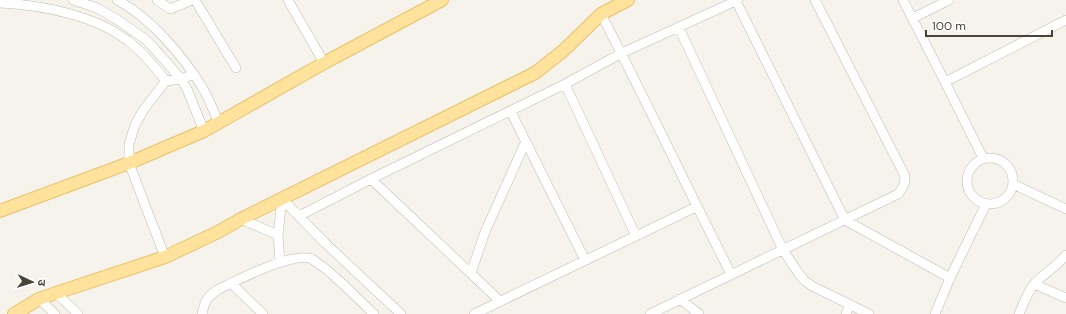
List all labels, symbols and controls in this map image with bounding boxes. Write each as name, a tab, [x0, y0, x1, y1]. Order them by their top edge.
scale bar	[926, 12, 1052, 38]
text: 100 m	[932, 18, 966, 34]
north arrow	[12, 262, 52, 302]
text: उ	[35, 279, 49, 287]

